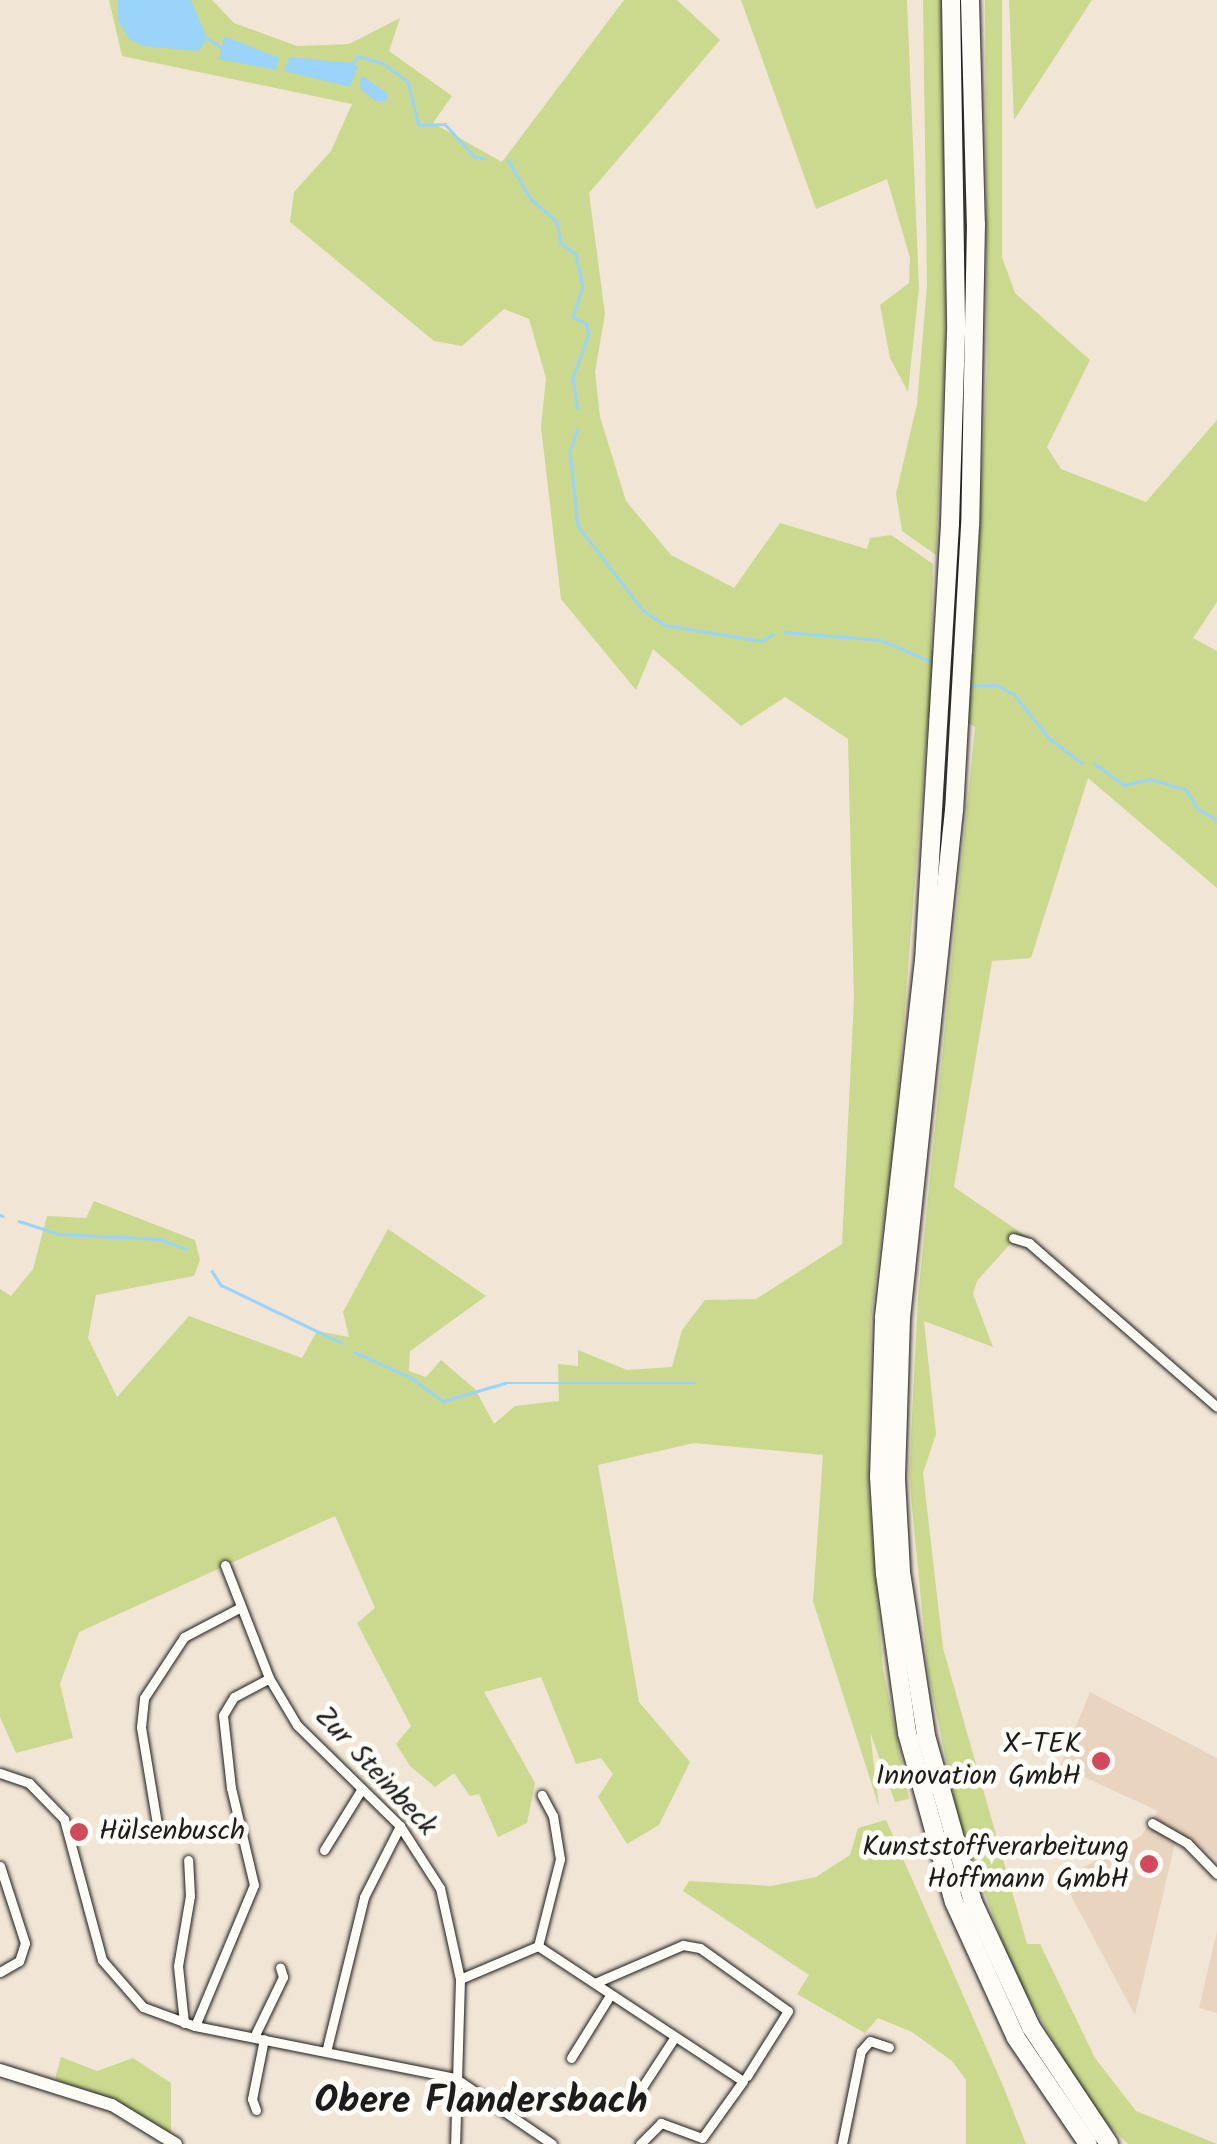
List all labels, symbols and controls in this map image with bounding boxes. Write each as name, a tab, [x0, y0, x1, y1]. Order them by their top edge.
street label: Zur Steinbeck	[307, 1701, 443, 1843]
place label: X-TEK Innovation GmbH	[876, 1728, 1081, 1794]
marker: X-TEK Innovation GmbH	[1090, 1750, 1112, 1772]
place label: Hülsenbusch	[99, 1815, 245, 1849]
marker: Hülsenbusch	[68, 1821, 90, 1843]
place label: Kunststoffverarbeitung Hoffmann GmbH	[862, 1831, 1129, 1897]
marker: Kunststoffverarbeitung Hoffmann GmbH	[1138, 1853, 1160, 1875]
district label: Obere Flandersbach	[314, 2080, 648, 2126]

